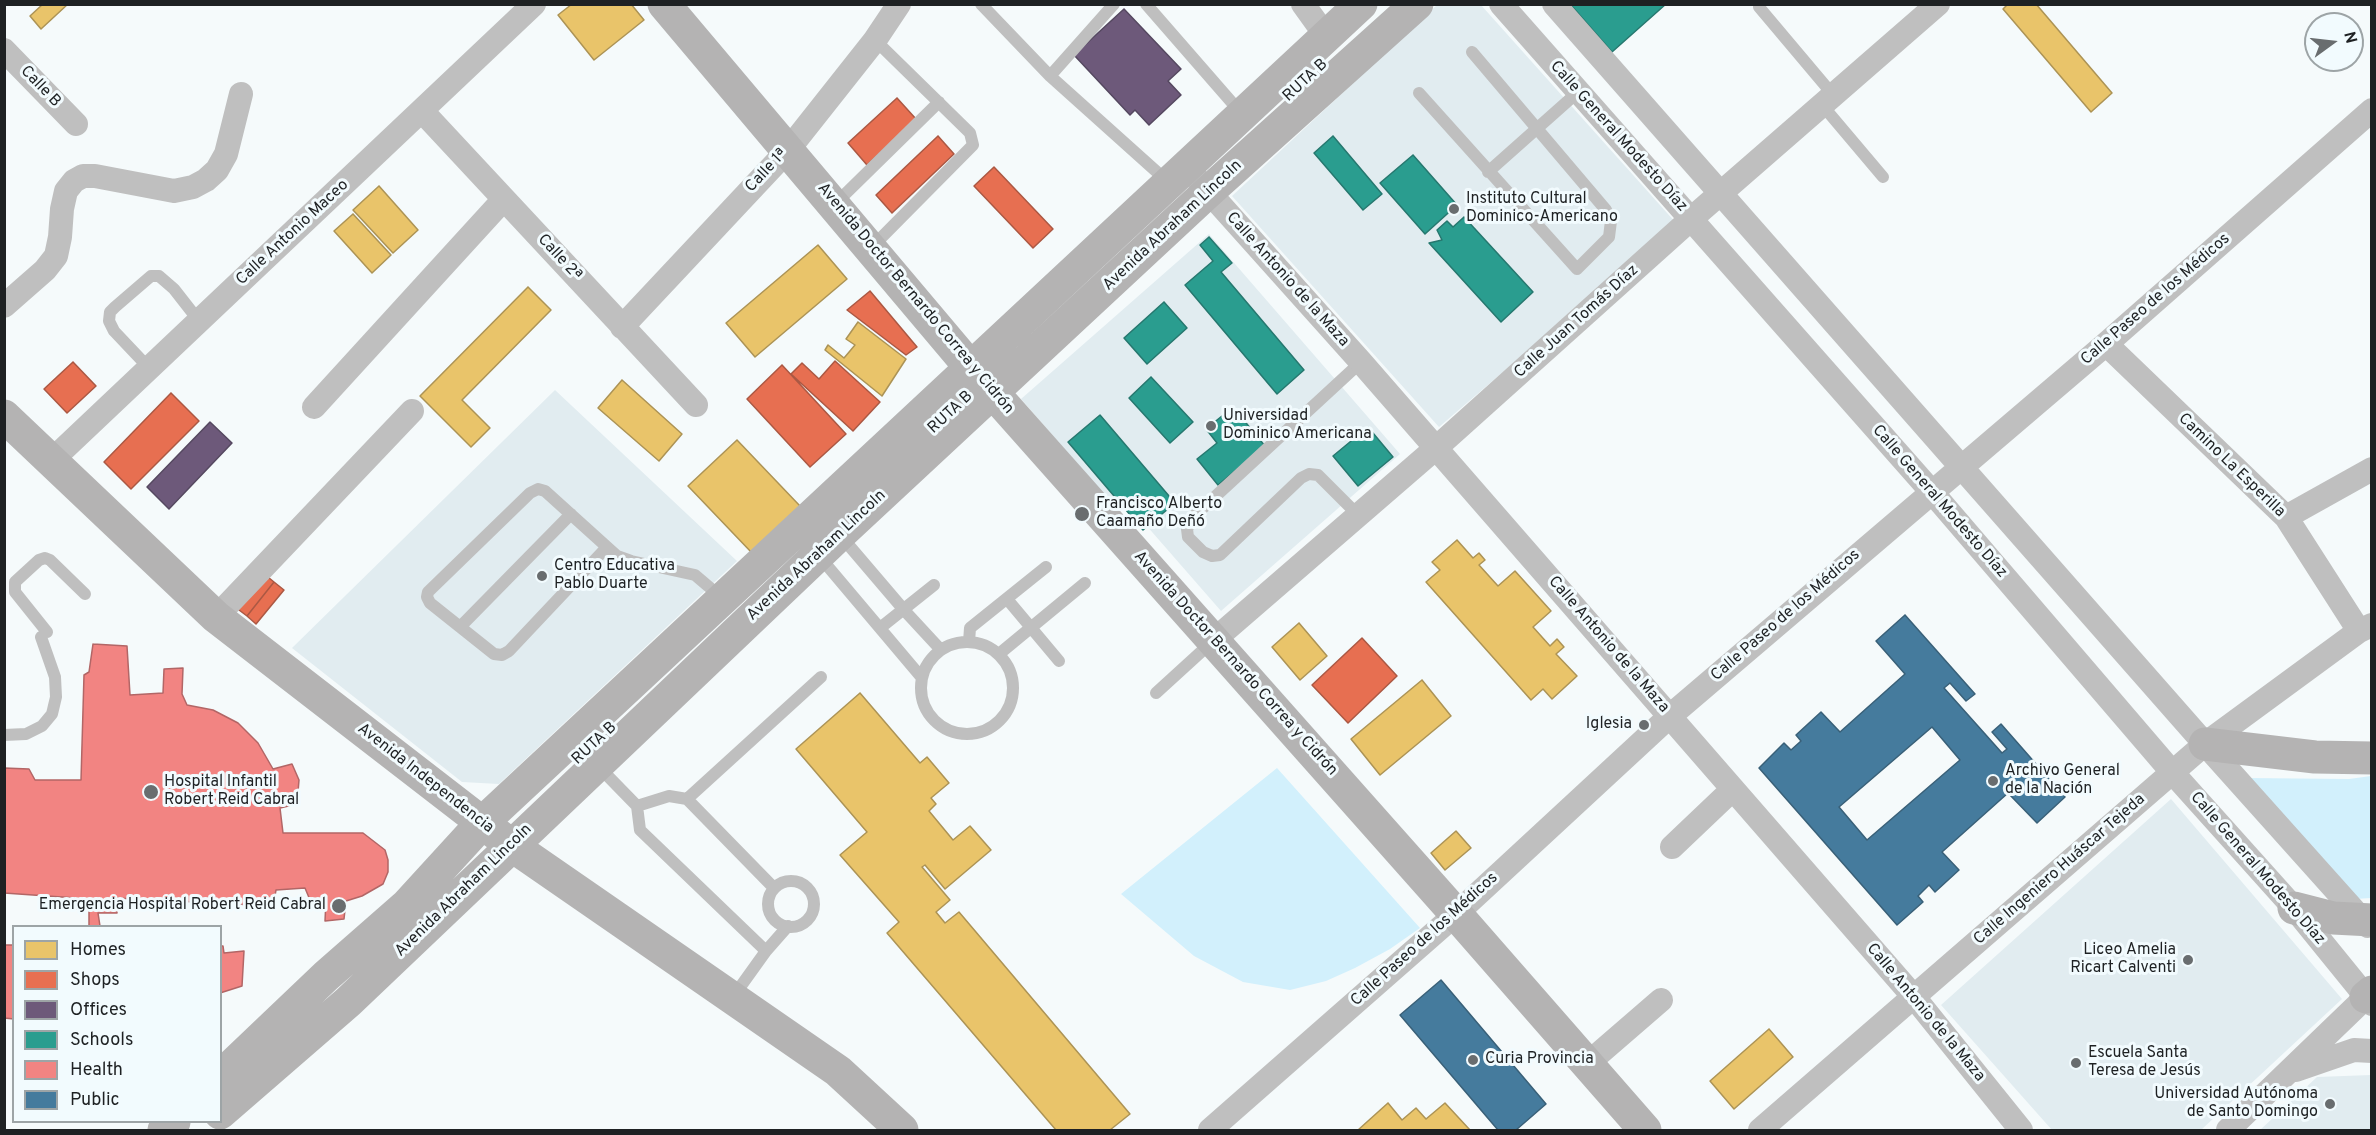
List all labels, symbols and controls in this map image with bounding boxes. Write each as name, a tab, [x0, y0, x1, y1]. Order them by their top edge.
north arrow	[2304, 12, 2364, 72]
text: N	[2338, 30, 2361, 46]
street label: RUTA B	[1280, 56, 1332, 106]
street label: Calle General Modesto Díaz	[1545, 58, 1691, 216]
street label: Calle B	[16, 62, 64, 112]
street label: Calle 1ª	[742, 145, 792, 197]
street label: Avenida Abraham Lincoln	[1100, 157, 1246, 295]
street label: Calle Antonio Maceo	[233, 176, 353, 290]
street label: Avenida Doctor Bernardo Correa y Cidrón	[813, 180, 1017, 418]
place label: Instituto Cultural Dominico-Americano	[1466, 190, 1618, 228]
marker: Instituto Cultural Dominico-Americano	[1447, 202, 1461, 216]
street label: Calle Antonio de la Maza	[1221, 209, 1353, 351]
street label: Calle Paseo de los Médicos	[2078, 230, 2234, 370]
street label: Calle 2ª	[533, 231, 585, 285]
street label: Calle Juan Tomás Díaz	[1511, 261, 1643, 383]
street label: RUTA B	[925, 388, 977, 438]
place label: Universidad Dominico Americana	[1223, 407, 1372, 445]
street label: Camino La Esperilla	[2173, 410, 2289, 522]
marker: Universidad Dominico Americana	[1204, 419, 1218, 433]
street label: Calle General Modesto Díaz	[1867, 422, 2011, 582]
street label: Avenida Abraham Lincoln	[744, 487, 890, 625]
place label: Francisco Alberto Caamaño Deñó	[1096, 495, 1222, 533]
marker: Francisco Alberto Caamaño Deñó	[1073, 505, 1091, 523]
street label: Calle Paseo de los Médicos	[1708, 546, 1864, 686]
street label: Avenida Doctor Bernardo Correa y Cidrón	[1129, 548, 1341, 780]
place label: Centro Educativa Pablo Duarte	[554, 557, 675, 595]
marker: Centro Educativa Pablo Duarte	[535, 569, 549, 583]
street label: Calle Antonio de la Maza	[1543, 573, 1673, 717]
place label: Iglesia	[1586, 715, 1632, 735]
marker: Iglesia	[1637, 718, 1651, 732]
street label: RUTA B	[569, 719, 621, 769]
street label: Avenida Independencia	[353, 720, 497, 838]
place label: Archivo General de la Nación	[2005, 762, 2120, 800]
place label: Hospital Infantil Robert Reid Cabral	[164, 773, 299, 811]
marker: Archivo General de la Nación	[1986, 774, 2000, 788]
marker: Hospital Infantil Robert Reid Cabral	[142, 783, 160, 801]
street label: Calle General Modesto Díaz	[2185, 789, 2329, 949]
street label: Calle Ingeniero Huáscar Tejeda	[1970, 790, 2150, 950]
street label: Avenida Abraham Lincoln	[392, 821, 536, 961]
street label: Calle Paseo de los Médicos	[1348, 869, 1502, 1011]
place label: Emergencia Hospital Robert Reid Cabral	[39, 896, 326, 916]
marker: Emergencia Hospital Robert Reid Cabral	[330, 897, 348, 915]
legend	[12, 925, 222, 1123]
text: Homes	[70, 939, 126, 962]
street label: Calle Antonio de la Maza	[1862, 940, 1988, 1086]
place label: Liceo Amelia Ricart Calventi	[2070, 941, 2176, 979]
marker: Liceo Amelia Ricart Calventi	[2181, 953, 2195, 967]
text: Shops	[70, 969, 120, 992]
text: Offices	[70, 999, 127, 1022]
text: Schools	[70, 1029, 133, 1052]
place label: Escuela Santa Teresa de Jesús	[2088, 1044, 2201, 1082]
place label: Curia Provincia	[1485, 1050, 1594, 1070]
marker: Curia Provincia	[1466, 1053, 1480, 1067]
marker: Escuela Santa Teresa de Jesús	[2069, 1056, 2083, 1070]
text: Health	[70, 1059, 123, 1082]
place label: Universidad Autónoma de Santo Domingo	[2154, 1085, 2318, 1123]
text: Public	[70, 1089, 120, 1112]
marker: Universidad Autónoma de Santo Domingo	[2323, 1097, 2337, 1111]

